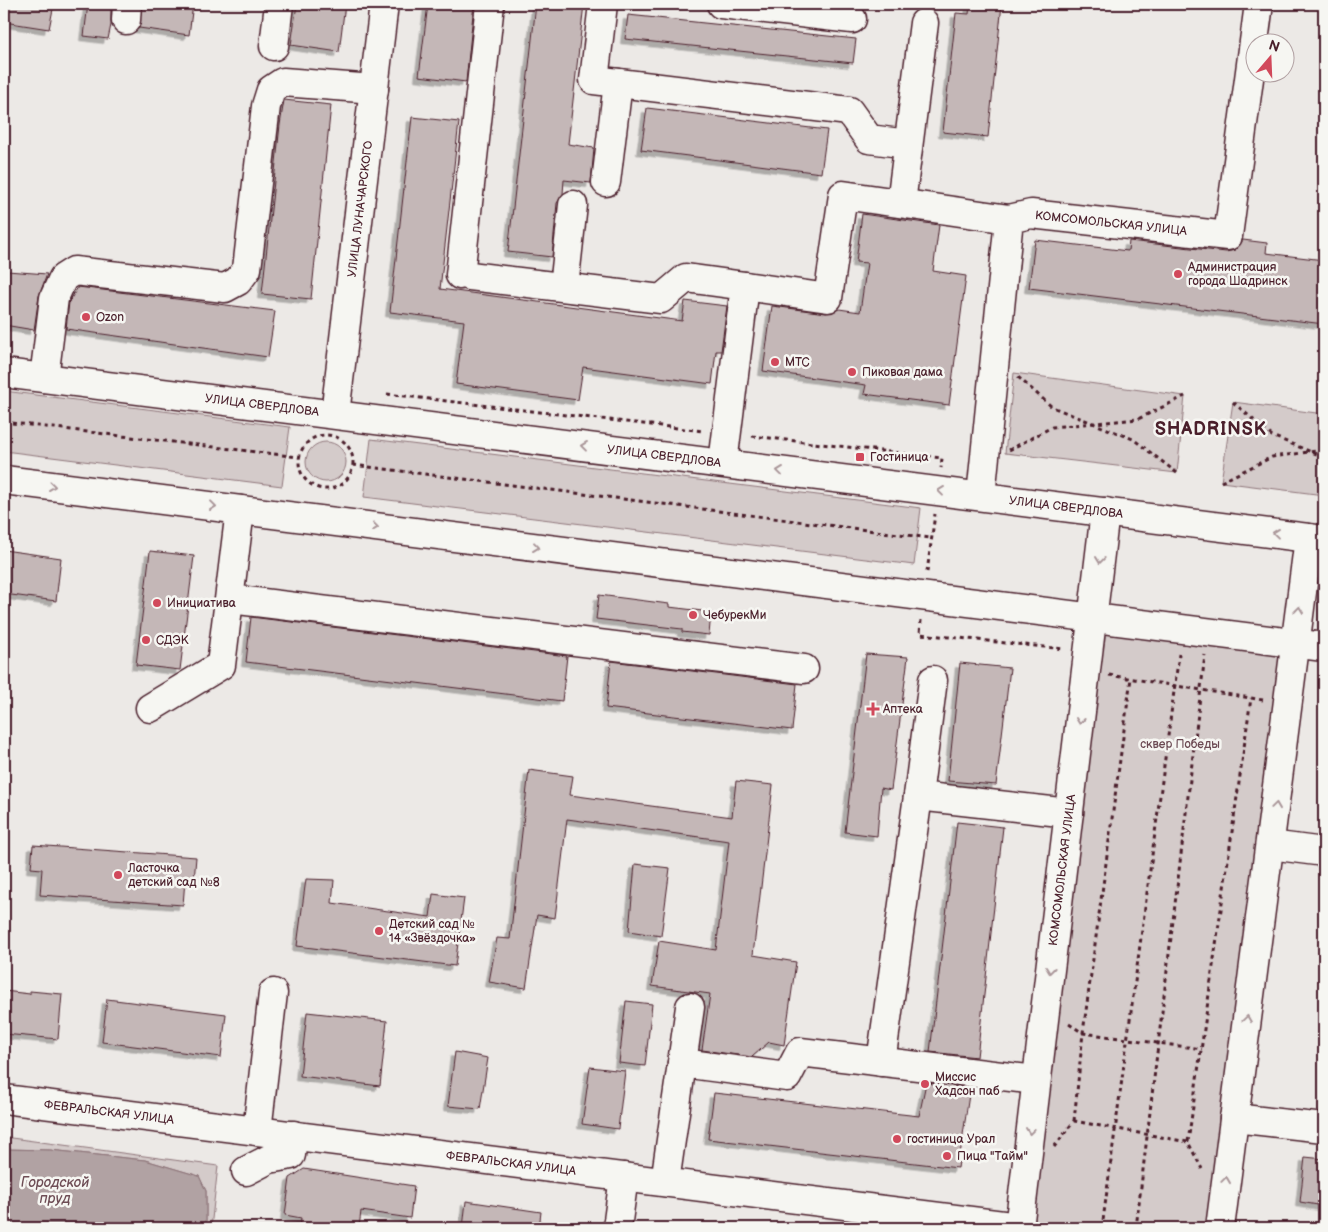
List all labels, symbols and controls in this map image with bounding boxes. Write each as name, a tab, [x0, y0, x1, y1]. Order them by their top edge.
north arrow	[1246, 32, 1296, 82]
text: N	[1266, 36, 1282, 56]
street label: УЛИЦА ЛУНАЧАРСКОГО	[345, 140, 376, 278]
street label: КОМСОМОЛЬСКАЯ УЛИЦА	[1034, 208, 1188, 239]
place label: Администрация города Шадринск	[1187, 260, 1288, 289]
marker: Администрация города Шадринск	[1172, 268, 1184, 280]
place label: Ozon	[96, 310, 124, 325]
marker: Ozon	[80, 311, 92, 323]
place label: МТС	[785, 355, 810, 370]
marker: МТС	[769, 356, 781, 368]
place label: Пиковая дама	[862, 365, 943, 380]
marker: Пиковая дама	[846, 366, 858, 378]
street label: УЛИЦА СВЕРДЛОВА	[204, 391, 321, 420]
district label: SHADRINSK	[1155, 419, 1267, 440]
one-way arrow	[580, 441, 588, 452]
street label: УЛИЦА СВЕРДЛОВА	[606, 442, 723, 471]
place label: Гостиница	[870, 450, 929, 465]
marker: Гостиница	[854, 451, 866, 463]
one-way arrow	[776, 466, 784, 476]
one-way arrow	[48, 480, 56, 491]
one-way arrow	[937, 486, 945, 497]
street label: УЛИЦА СВЕРДЛОВА	[1008, 493, 1125, 522]
one-way arrow	[209, 501, 218, 511]
one-way arrow	[370, 521, 379, 531]
one-way arrow	[1272, 529, 1280, 539]
one-way arrow	[532, 541, 540, 551]
one-way arrow	[1095, 556, 1106, 564]
place label: Инициатива	[167, 596, 236, 611]
marker: Инициатива	[151, 597, 163, 609]
one-way arrow	[1293, 605, 1304, 613]
place label: ЧебурекМи	[703, 608, 766, 623]
marker: ЧебурекМи	[687, 609, 699, 621]
place label: СДЭК	[156, 633, 189, 648]
marker: СДЭК	[140, 634, 152, 646]
place label: Аптека	[882, 702, 923, 717]
marker: Аптека	[867, 703, 879, 715]
one-way arrow	[1075, 718, 1086, 726]
park label: сквер Победы	[1140, 737, 1220, 752]
street label: КОМСОМОЛЬСКАЯ УЛИЦА	[1046, 793, 1079, 947]
one-way arrow	[1270, 801, 1280, 810]
place label: Ласточка детский сад №8	[127, 861, 220, 890]
marker: Ласточка детский сад №8	[112, 869, 124, 881]
place label: Детский сад № 14 «Звёздочка»	[389, 917, 476, 946]
marker: Детский сад № 14 «Звёздочка»	[373, 925, 385, 937]
one-way arrow	[1045, 966, 1056, 974]
one-way arrow	[1242, 1014, 1252, 1023]
place label: Миссис Хадсон паб	[935, 1070, 1000, 1099]
marker: Миссис Хадсон паб	[919, 1078, 931, 1090]
street label: ФЕВРАЛЬСКАЯ УЛИЦА	[43, 1097, 175, 1128]
one-way arrow	[1025, 1127, 1036, 1135]
place label: гостиница Урал	[907, 1132, 995, 1147]
marker: гостиница Урал	[891, 1133, 903, 1145]
street label: ФЕВРАЛЬСКАЯ УЛИЦА	[445, 1148, 577, 1179]
place label: Пица "Тайм"	[957, 1149, 1028, 1164]
marker: Пица "Тайм"	[941, 1150, 953, 1162]
water label: Городской пруд	[21, 1174, 89, 1207]
one-way arrow	[1220, 1176, 1231, 1184]

